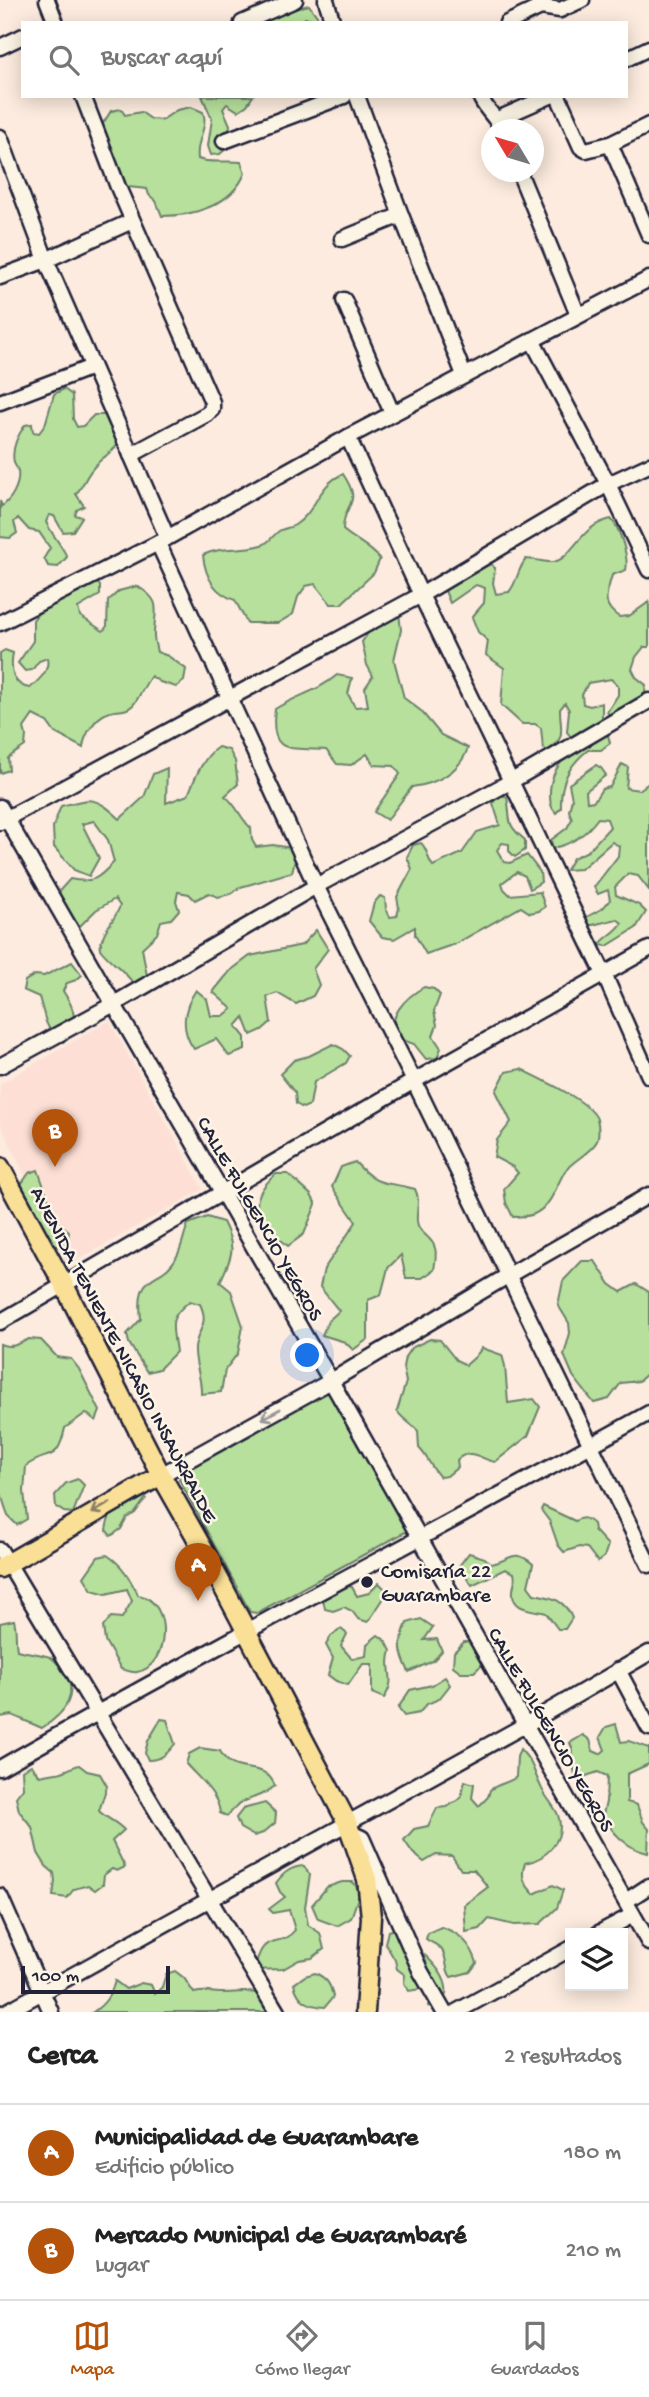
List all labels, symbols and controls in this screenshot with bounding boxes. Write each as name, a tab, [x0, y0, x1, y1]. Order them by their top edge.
search box	[21, 21, 628, 98]
icon: search	[45, 41, 83, 79]
text: Buscar aquí	[101, 44, 223, 75]
north arrow	[481, 119, 544, 182]
pin: B	[32, 1109, 78, 1167]
street label: CALLE FULGENCIO YEGROS	[189, 1113, 327, 1326]
street label: AVENIDA TENIENTE NICASIO INSAURRALDE	[22, 1184, 222, 1529]
your location	[290, 1338, 324, 1372]
one-way arrow	[262, 1407, 282, 1421]
one-way arrow	[92, 1502, 112, 1516]
pin: A	[175, 1543, 221, 1601]
place label: Comisaría 22 Guarambare	[381, 1561, 492, 1610]
marker: Comisaría 22 Guarambare	[359, 1574, 375, 1590]
street label: CALLE FULGENCIO YEGROS	[480, 1624, 618, 1837]
map controls	[565, 1928, 628, 1991]
button: layers	[565, 1928, 628, 1991]
scale bar	[21, 1963, 170, 1995]
text: 100 m	[32, 1966, 79, 1989]
text: Cerca	[28, 2040, 97, 2075]
text: 2 resultados	[504, 2044, 621, 2071]
text: Municipalidad de Guarambare	[95, 2124, 418, 2155]
text: A	[44, 2140, 58, 2167]
text: 180 m	[564, 2140, 621, 2167]
text: Edificio público	[95, 2155, 234, 2182]
text: Mercado Municipal de Guarambaré	[95, 2222, 466, 2253]
text: B	[45, 2238, 57, 2265]
text: 210 m	[566, 2238, 621, 2265]
text: Lugar	[95, 2253, 148, 2280]
tab: Mapa	[71, 2317, 114, 2382]
tab: Cómo llegar	[255, 2317, 350, 2382]
tab: Guardados	[491, 2317, 578, 2382]

